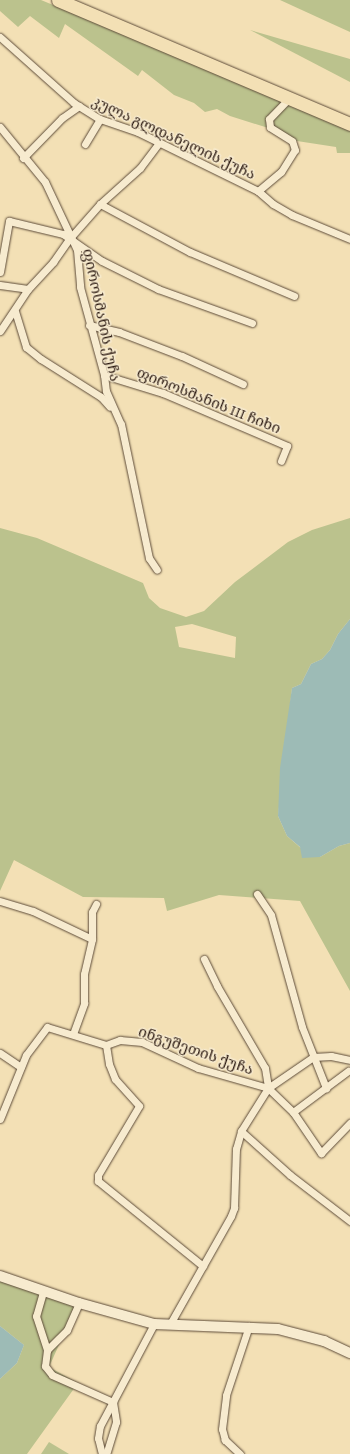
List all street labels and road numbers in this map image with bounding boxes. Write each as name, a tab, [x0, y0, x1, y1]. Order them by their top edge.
street label: კულა გლდანელის ქუჩა	[89, 91, 259, 183]
street label: ფიროსმანის ქუჩა	[79, 247, 125, 383]
street label: ფიროსმანის III ჩიხი	[134, 363, 284, 437]
street label: ინგუშეთის ქუჩა	[136, 1022, 256, 1078]

